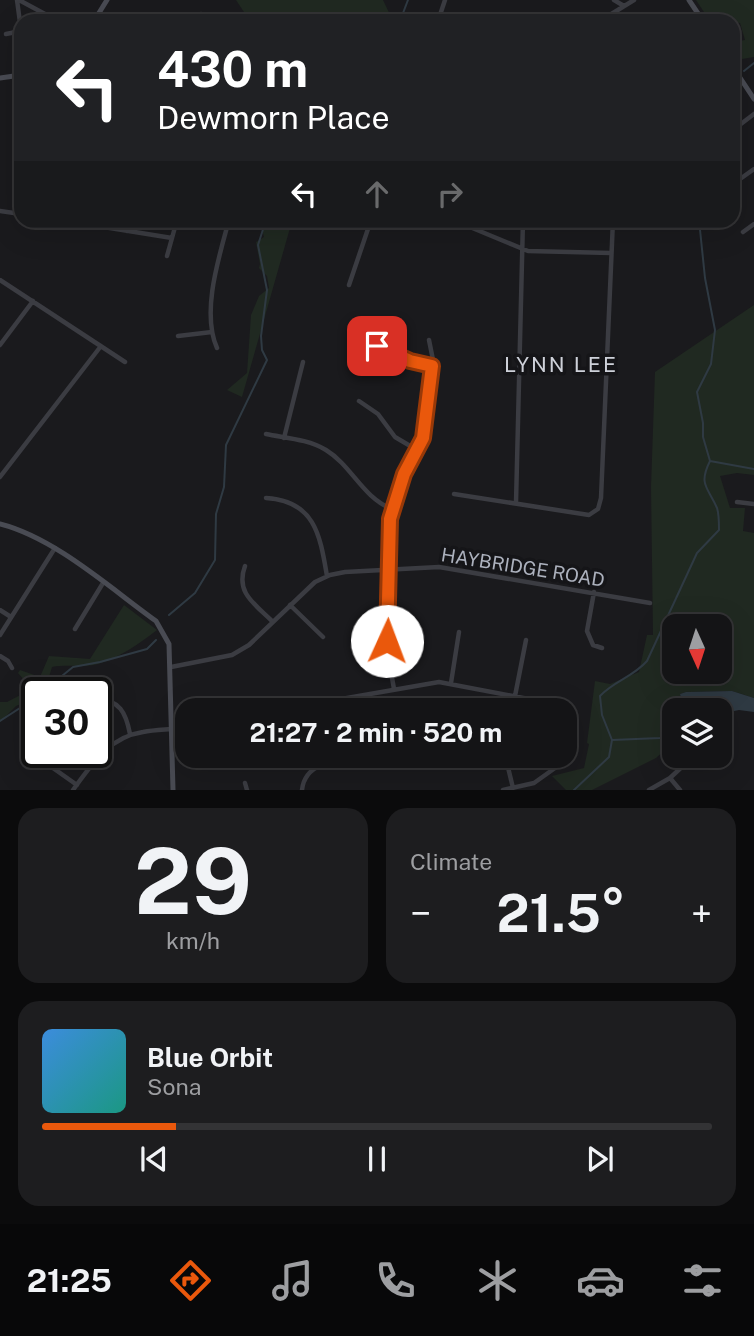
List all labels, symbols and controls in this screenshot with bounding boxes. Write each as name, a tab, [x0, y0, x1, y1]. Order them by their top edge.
text: 430 m	[157, 40, 308, 98]
icon: left	[42, 42, 133, 133]
text: Dewmorn Place	[157, 99, 390, 136]
icon: left	[285, 175, 323, 213]
icon: ahead	[358, 175, 396, 213]
icon: right	[431, 175, 469, 213]
pin	[347, 316, 407, 376]
icon: arrive	[358, 327, 396, 365]
district label: LYNN LEE	[504, 352, 618, 377]
street label: HAYBRIDGE ROAD	[440, 543, 606, 591]
position arrow	[350, 604, 424, 678]
north arrow	[662, 614, 732, 684]
map controls	[662, 614, 732, 768]
speed limit sign: 30	[21, 677, 112, 768]
button: layers	[662, 698, 732, 768]
text: 21:27 · 2 min · 520 m	[250, 717, 502, 748]
text: 29	[134, 828, 252, 934]
text: Climate	[410, 848, 492, 875]
text: 21.5°	[496, 883, 626, 944]
text: −	[410, 891, 431, 936]
text: +	[691, 891, 712, 936]
text: km/h	[166, 927, 220, 954]
text: Blue Orbit	[147, 1042, 273, 1073]
text: Sona	[147, 1073, 201, 1100]
icon: previous	[135, 1140, 173, 1178]
icon: pause	[358, 1140, 396, 1178]
icon: next	[581, 1140, 619, 1178]
icon: directions	[166, 1256, 215, 1305]
icon: music	[268, 1256, 317, 1305]
icon: phone	[371, 1256, 420, 1305]
icon: climate	[473, 1256, 522, 1305]
icon: car	[576, 1256, 625, 1305]
icon: filters	[678, 1256, 727, 1305]
text: 21:25	[27, 1262, 112, 1299]

